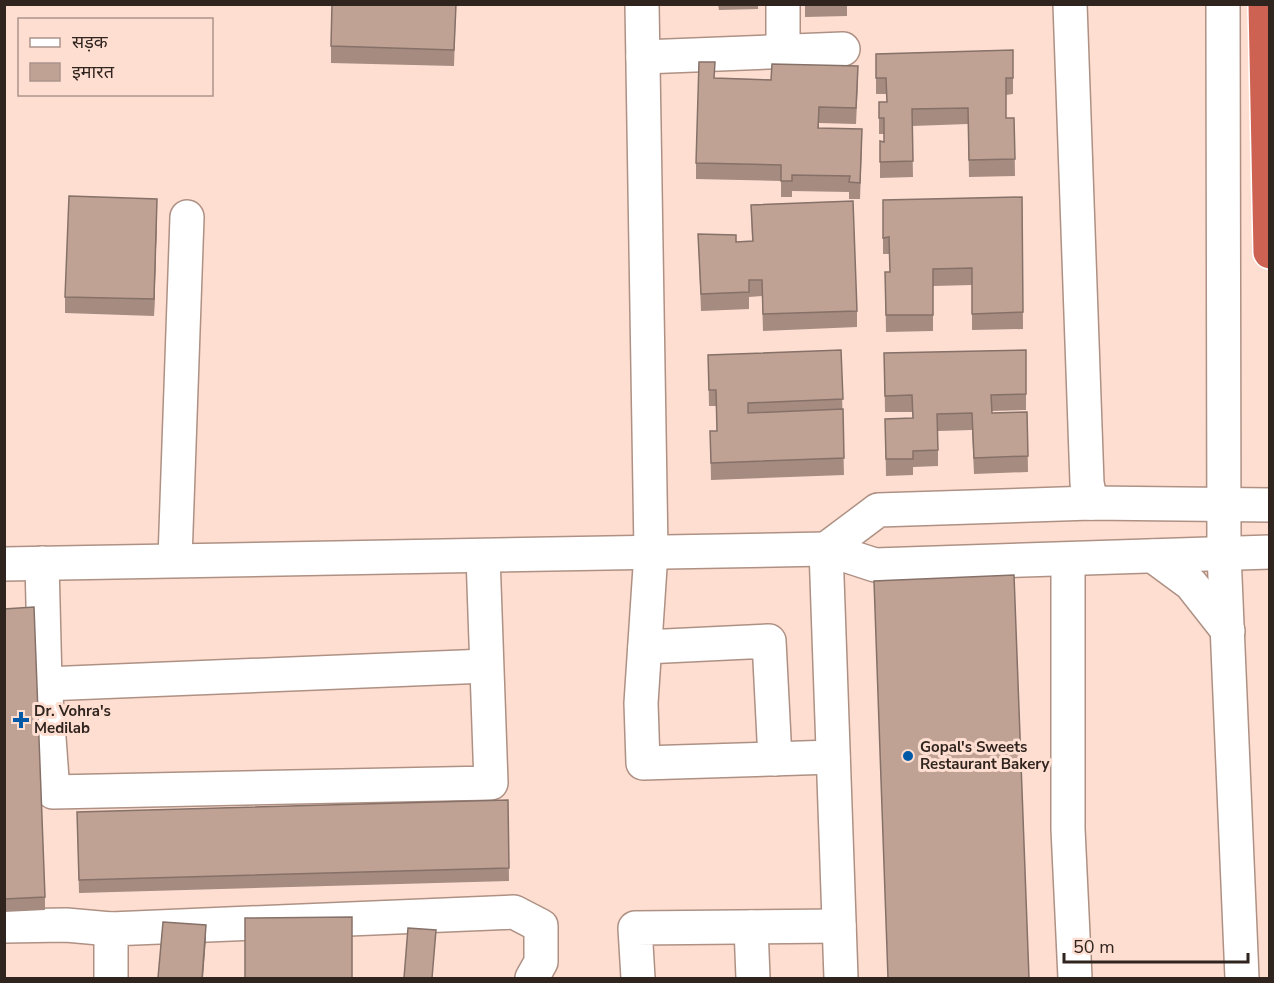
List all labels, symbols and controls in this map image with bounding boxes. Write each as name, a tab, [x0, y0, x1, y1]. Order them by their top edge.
legend	[18, 18, 213, 96]
text: सड़क	[72, 30, 109, 54]
text: इमारत	[72, 60, 115, 84]
place label: Dr. Vohra's Medilab	[34, 701, 111, 738]
marker: Dr. Vohra's Medilab	[12, 711, 30, 729]
place label: Gopal's Sweets Restaurant Bakery	[920, 737, 1050, 774]
marker: Gopal's Sweets Restaurant Bakery	[901, 749, 915, 763]
scale bar	[1064, 926, 1248, 964]
text: 50 m	[1073, 935, 1115, 959]

